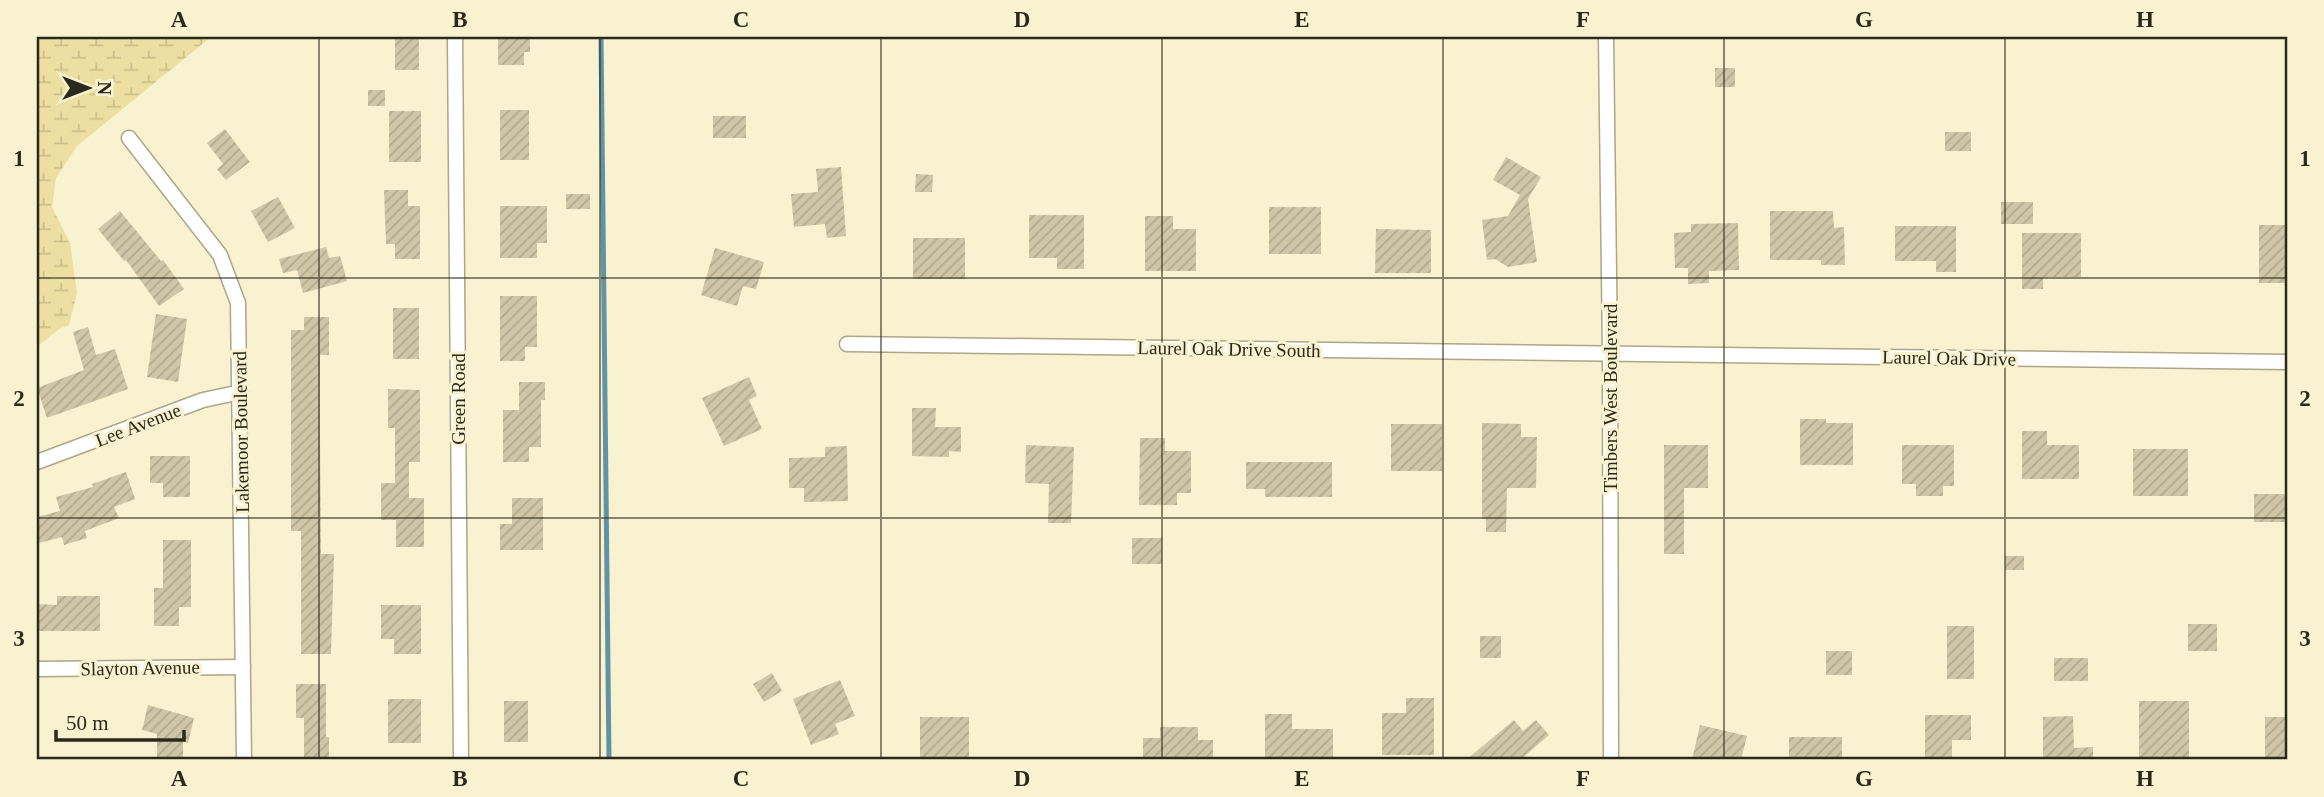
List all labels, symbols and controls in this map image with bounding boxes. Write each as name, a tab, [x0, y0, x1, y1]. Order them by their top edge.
text: A	[171, 7, 188, 32]
text: B	[452, 7, 468, 32]
text: C	[733, 7, 749, 32]
text: D	[1014, 7, 1030, 32]
text: E	[1294, 7, 1310, 32]
text: F	[1576, 7, 1590, 32]
text: G	[1855, 7, 1873, 32]
text: H	[2136, 7, 2154, 32]
north arrow	[52, 52, 122, 122]
text: N	[94, 81, 115, 95]
text: 1	[13, 146, 25, 171]
text: 1	[2299, 146, 2311, 171]
street label: Timbers West Boulevard	[1600, 303, 1621, 492]
street label: Laurel Oak Drive South	[1137, 337, 1321, 361]
street label: Laurel Oak Drive	[1882, 346, 2016, 370]
street label: Lakemoor Boulevard	[229, 350, 253, 513]
street label: Green Road	[448, 353, 469, 445]
text: 2	[13, 386, 25, 411]
text: 2	[2299, 386, 2311, 411]
street label: Lee Avenue	[92, 399, 184, 451]
text: 3	[13, 626, 25, 651]
text: 3	[2299, 626, 2311, 651]
street label: Slayton Avenue	[80, 656, 200, 680]
scale bar	[56, 699, 184, 743]
text: 50 m	[66, 711, 109, 735]
text: A	[171, 766, 188, 791]
text: B	[452, 766, 468, 791]
text: C	[733, 766, 749, 791]
text: D	[1014, 766, 1030, 791]
text: E	[1294, 766, 1310, 791]
text: F	[1576, 766, 1590, 791]
text: G	[1855, 766, 1873, 791]
text: H	[2136, 766, 2154, 791]

